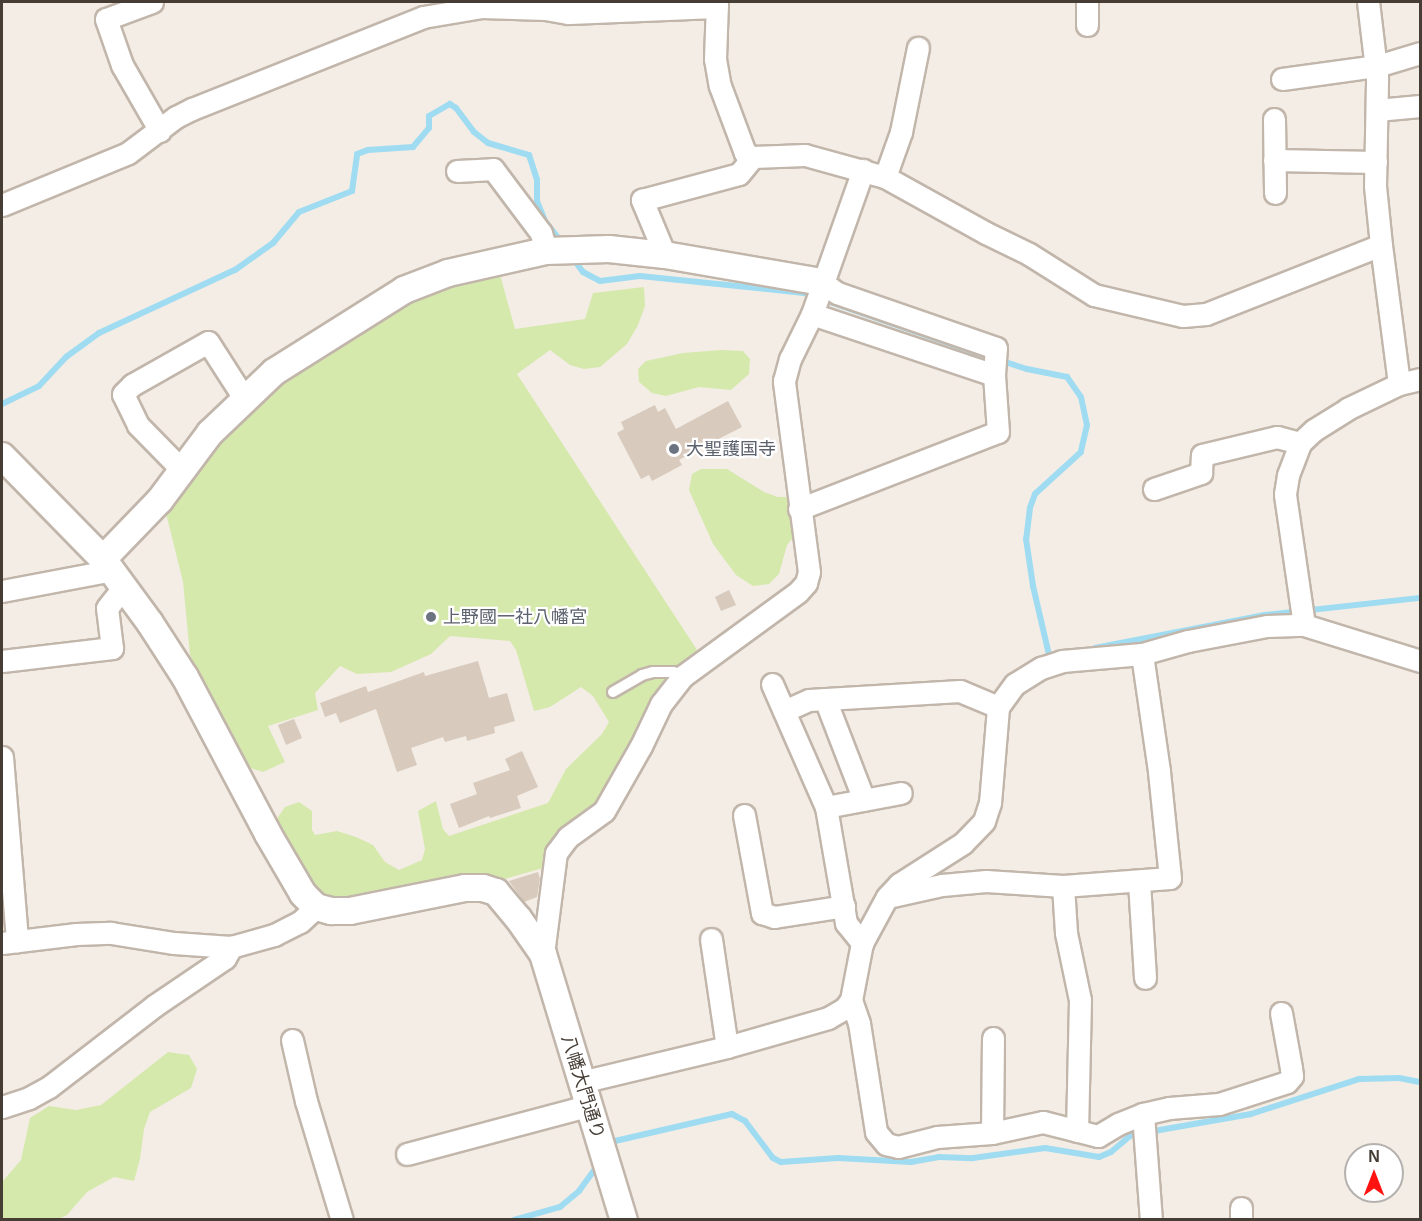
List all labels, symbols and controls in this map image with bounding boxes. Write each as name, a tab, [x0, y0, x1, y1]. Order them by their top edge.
place label: 大聖護国寺	[686, 438, 776, 460]
marker: 大聖護国寺	[667, 442, 681, 456]
place label: 上野國一社八幡宮	[443, 606, 587, 628]
marker: 上野國一社八幡宮	[424, 610, 438, 624]
street label: 八幡大門通り	[557, 1032, 609, 1142]
north arrow	[1344, 1143, 1404, 1203]
text: N	[1368, 1148, 1380, 1165]

